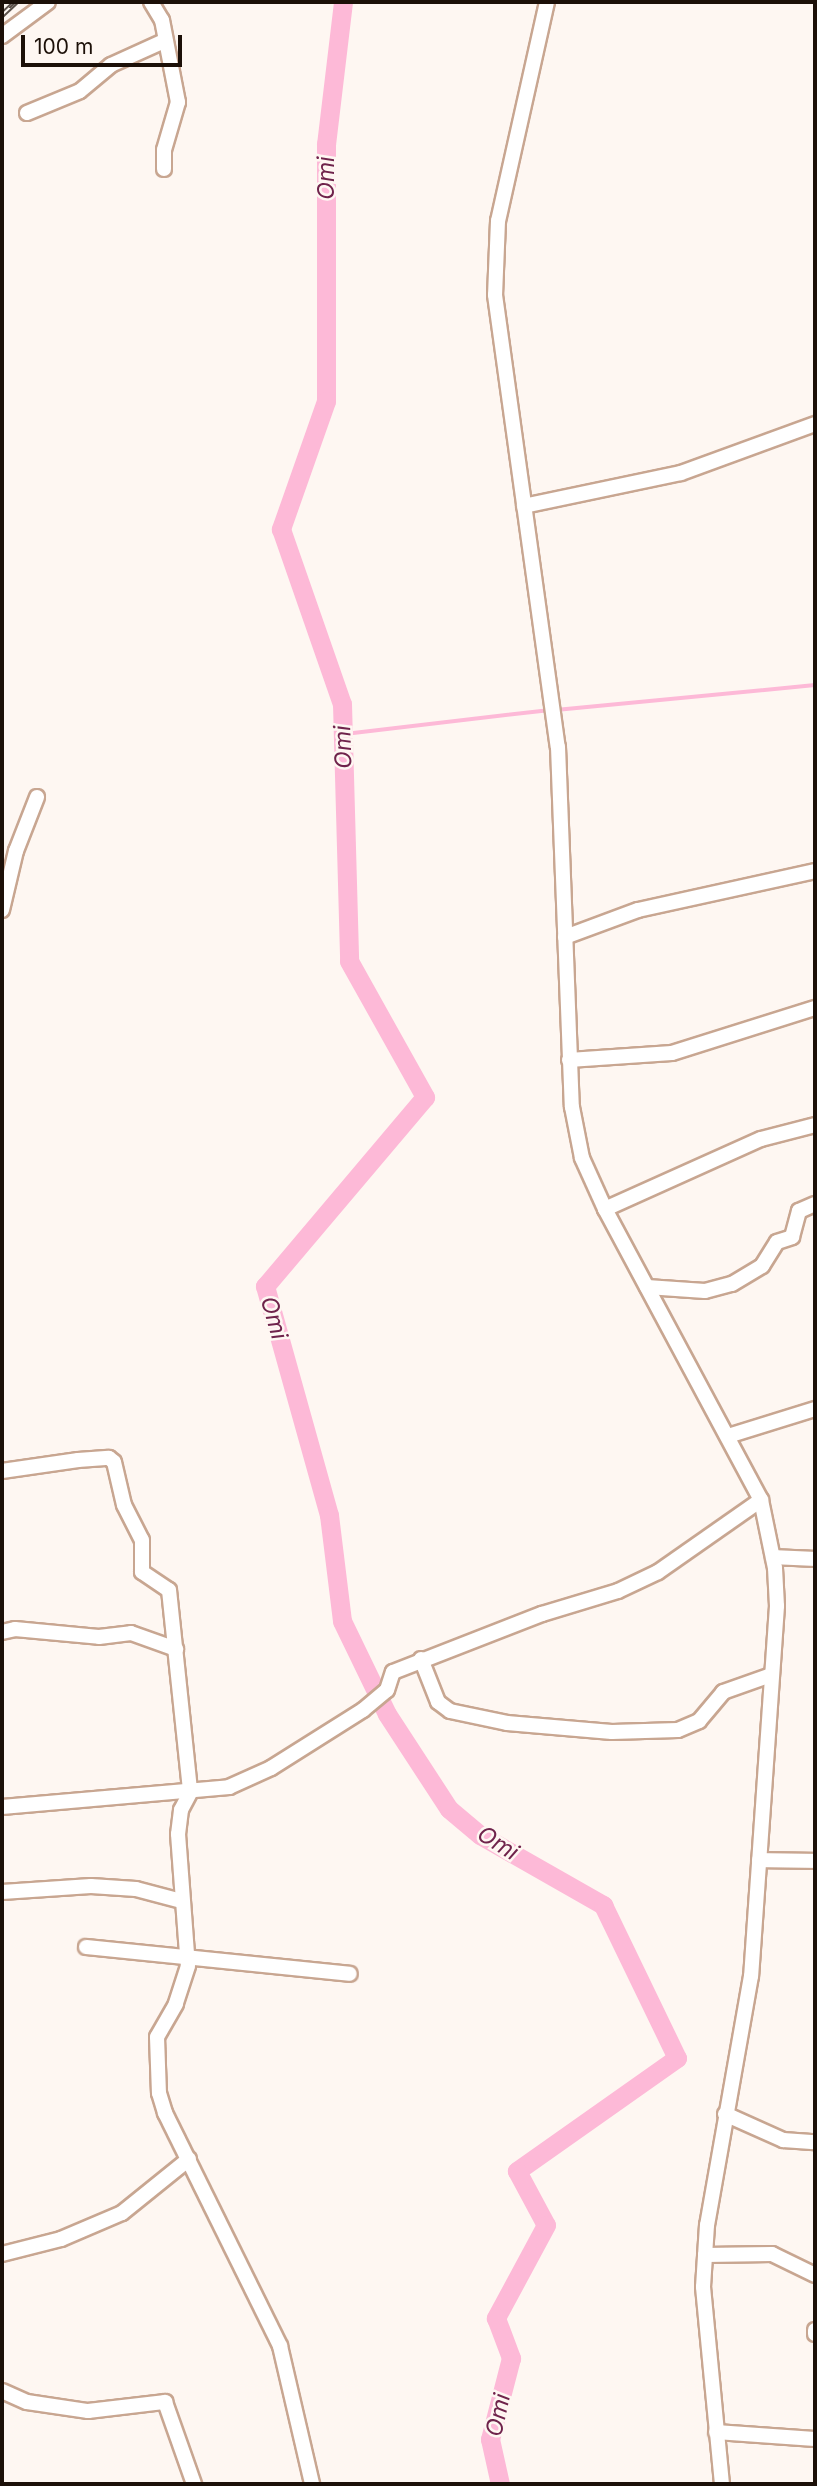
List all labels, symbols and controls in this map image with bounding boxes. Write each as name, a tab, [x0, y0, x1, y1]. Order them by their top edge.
scale bar	[24, 21, 186, 65]
text: 100 m	[34, 34, 93, 59]
water label: Omi	[312, 156, 340, 200]
water label: Omi	[328, 725, 358, 769]
water label: Omi	[255, 1293, 293, 1343]
water label: Omi	[472, 1820, 524, 1866]
water label: Omi	[480, 2391, 516, 2439]

